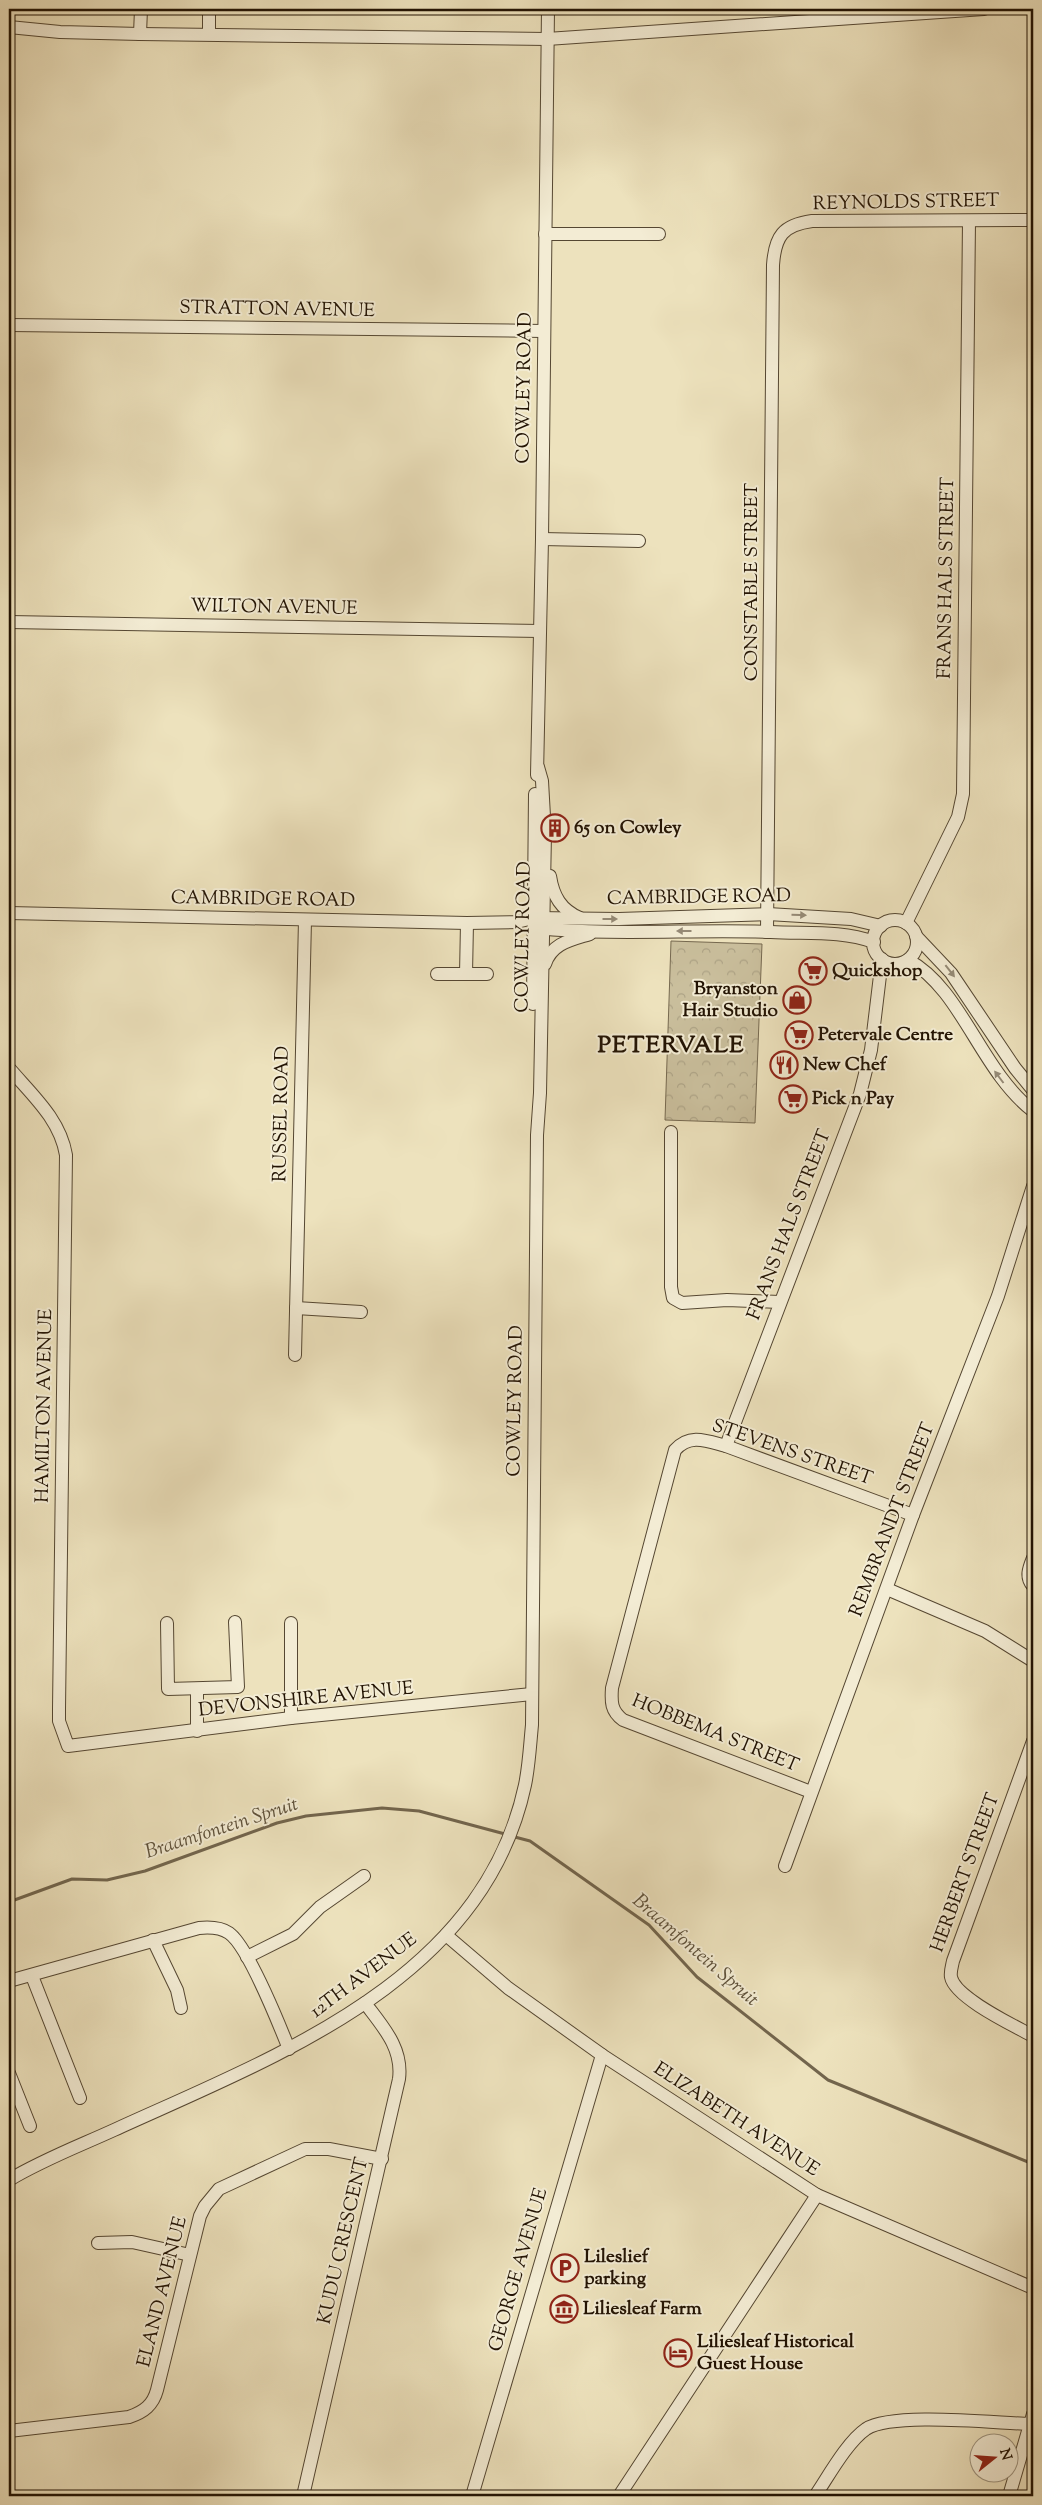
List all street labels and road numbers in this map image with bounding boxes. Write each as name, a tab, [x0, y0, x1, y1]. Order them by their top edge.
street label: REYNOLDS STREET	[813, 188, 999, 218]
street label: STRATTON AVENUE	[179, 295, 376, 325]
street label: COWLEY ROAD	[510, 312, 540, 464]
street label: FRANS HALS STREET	[932, 477, 962, 679]
street label: CONSTABLE STREET	[739, 483, 766, 681]
street label: WILTON AVENUE	[190, 593, 358, 623]
street label: COWLEY ROAD	[509, 861, 539, 1013]
street label: CAMBRIDGE ROAD	[607, 883, 791, 913]
street label: CAMBRIDGE ROAD	[171, 885, 355, 915]
street label: RUSSEL ROAD	[267, 1046, 297, 1182]
street label: FRANS HALS STREET	[741, 1126, 839, 1324]
street label: HAMILTON AVENUE	[30, 1308, 60, 1503]
street label: COWLEY ROAD	[501, 1325, 531, 1477]
street label: STEVENS STREET	[708, 1413, 876, 1493]
street label: REMBRANDT STREET	[844, 1419, 942, 1621]
street label: DEVONSHIRE AVENUE	[197, 1675, 415, 1725]
street label: HOBBEMA STREET	[627, 1688, 803, 1780]
street label: HERBERT STREET	[925, 1790, 1007, 1956]
street label: 12TH AVENUE	[305, 1926, 424, 2025]
street label: ELIZABETH AVENUE	[648, 2056, 825, 2184]
street label: KUDU CRESCENT	[312, 2155, 376, 2327]
street label: GEORGE AVENUE	[483, 2185, 555, 2355]
street label: ELAND AVENUE	[131, 2213, 195, 2370]

